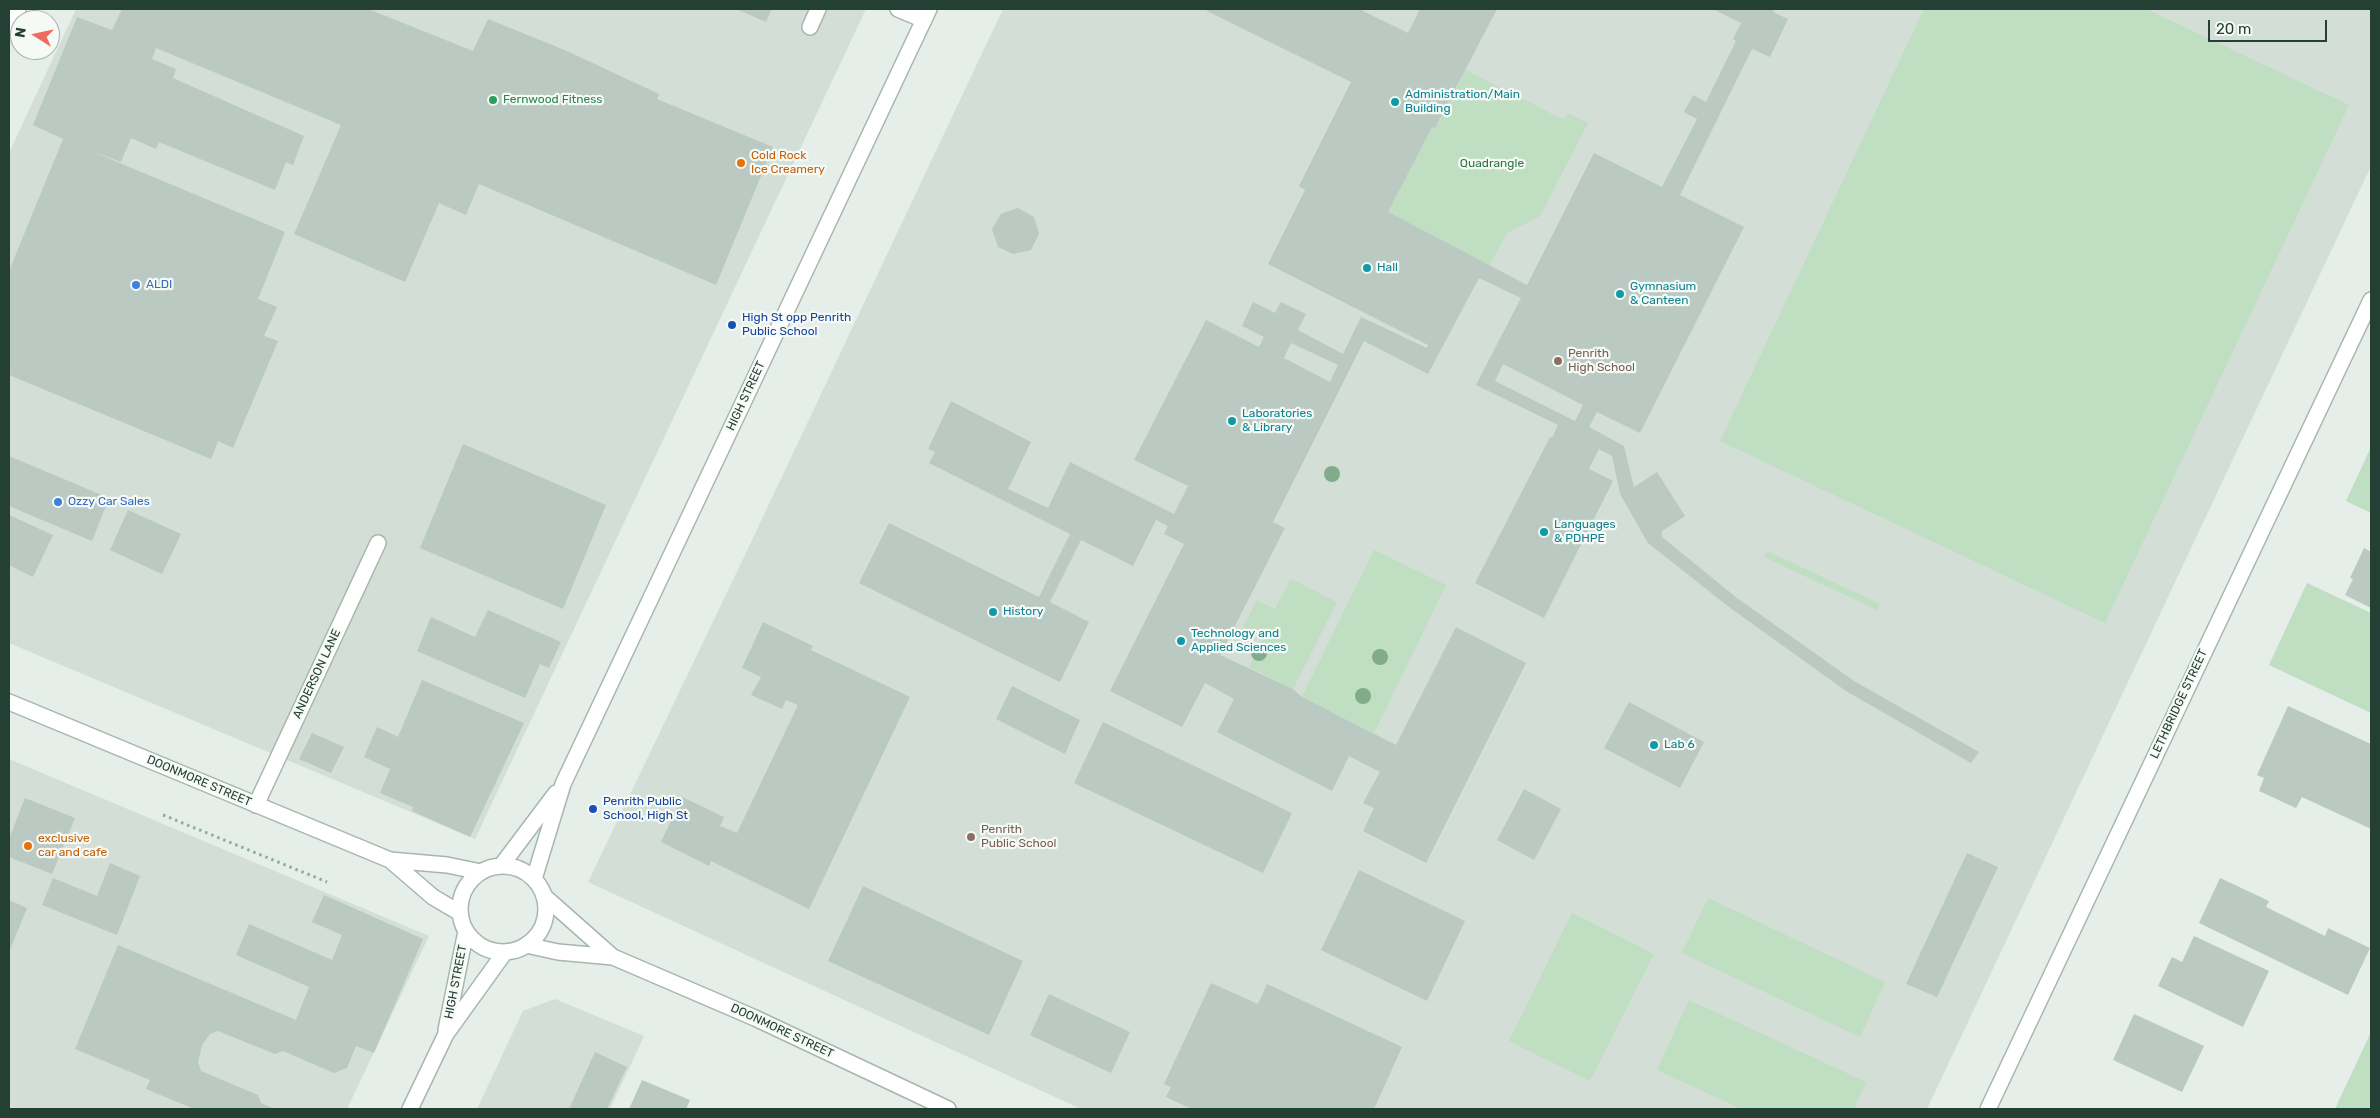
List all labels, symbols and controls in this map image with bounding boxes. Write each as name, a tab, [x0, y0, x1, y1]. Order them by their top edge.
north arrow	[10, 10, 60, 60]
scale bar	[2210, 10, 2329, 42]
text: 20 m	[2216, 20, 2251, 38]
text: N	[11, 26, 30, 39]
place label: Administration/Main Building	[1405, 88, 1520, 116]
place label: Fernwood Fitness	[503, 93, 602, 107]
marker: Fernwood Fitness	[487, 94, 499, 106]
marker: Administration/Main Building	[1389, 96, 1401, 108]
place label: Cold Rock Ice Creamery	[751, 149, 825, 177]
marker: Cold Rock Ice Creamery	[735, 157, 747, 169]
park label: Quadrangle	[1460, 157, 1524, 171]
place label: Hall	[1377, 261, 1398, 275]
marker: Hall	[1361, 262, 1373, 274]
place label: ALDI	[146, 278, 172, 292]
marker: ALDI	[130, 279, 142, 291]
place label: Gymnasium & Canteen	[1630, 280, 1696, 308]
marker: Gymnasium & Canteen	[1614, 288, 1626, 300]
place label: High St opp Penrith Public School	[742, 311, 851, 339]
marker: High St opp Penrith Public School	[726, 319, 738, 331]
place label: Penrith High School	[1568, 347, 1635, 375]
marker: Penrith High School	[1552, 355, 1564, 367]
street label: HIGH STREET	[724, 359, 768, 433]
place label: Laboratories & Library	[1242, 407, 1312, 435]
marker: Laboratories & Library	[1226, 415, 1238, 427]
place label: Ozzy Car Sales	[68, 495, 150, 509]
marker: Ozzy Car Sales	[52, 496, 64, 508]
place label: Languages & PDHPE	[1554, 518, 1616, 546]
marker: Languages & PDHPE	[1538, 526, 1550, 538]
place label: History	[1003, 605, 1043, 619]
marker: History	[987, 606, 999, 618]
street label: ANDERSON LANE	[290, 627, 344, 721]
place label: Technology and Applied Sciences	[1191, 627, 1286, 655]
marker: Technology and Applied Sciences	[1175, 635, 1187, 647]
street label: LETHBRIDGE STREET	[2147, 647, 2211, 761]
place label: Lab 6	[1664, 738, 1695, 752]
marker: Lab 6	[1648, 739, 1660, 751]
street label: DOONMORE STREET	[145, 752, 253, 810]
place label: Penrith Public School, High St	[603, 795, 688, 823]
marker: Penrith Public School, High St	[587, 803, 599, 815]
place label: Penrith Public School	[981, 823, 1057, 851]
marker: Penrith Public School	[965, 831, 977, 843]
place label: exclusive car and cafe	[38, 832, 107, 860]
marker: exclusive car and cafe	[22, 840, 34, 852]
street label: HIGH STREET	[442, 944, 470, 1020]
street label: DOONMORE STREET	[728, 1001, 836, 1061]

